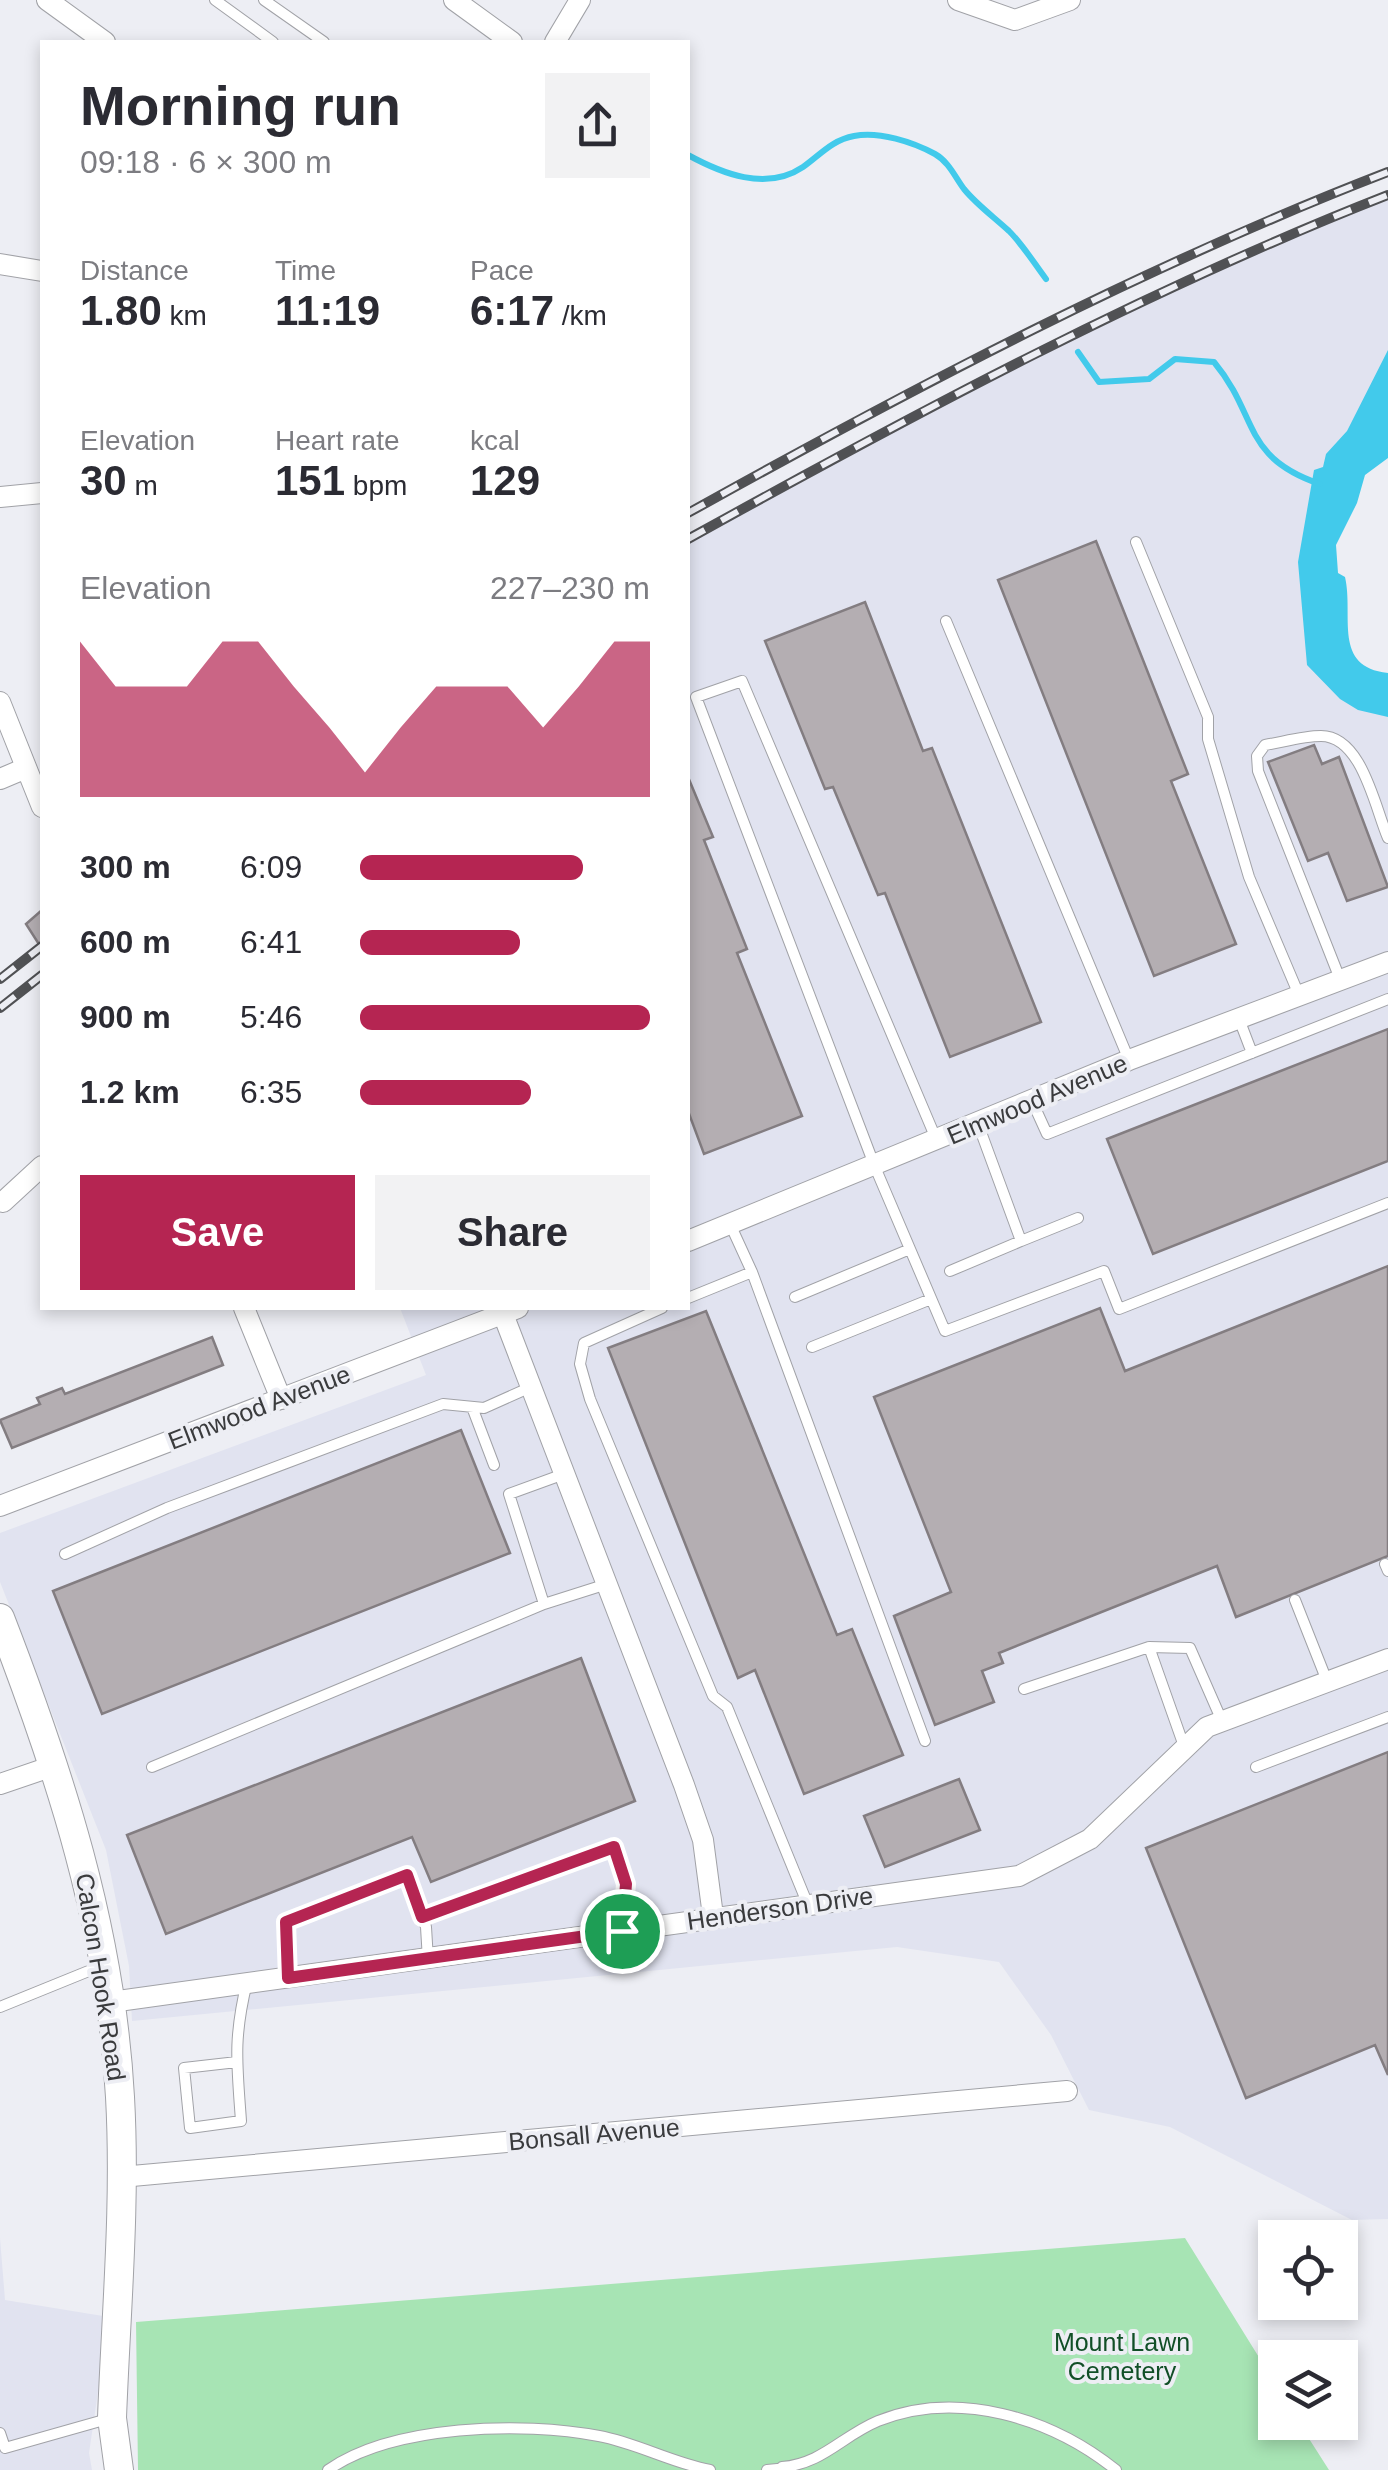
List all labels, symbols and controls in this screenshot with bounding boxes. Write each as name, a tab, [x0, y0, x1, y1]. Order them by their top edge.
button: share	[545, 73, 650, 178]
text: Morning run	[80, 75, 401, 137]
text: 09:18 · 6 × 300 m	[80, 144, 332, 180]
text: Distance	[80, 255, 189, 286]
text: Time	[275, 255, 336, 286]
text: Pace	[470, 255, 534, 286]
text: 1.80	[80, 287, 162, 334]
text: 11:19	[275, 287, 380, 334]
text: 6:17	[470, 287, 554, 334]
text: km	[162, 300, 207, 331]
text: /km	[554, 300, 607, 331]
text: Elevation	[80, 425, 195, 456]
text: Heart rate	[275, 425, 400, 456]
text: kcal	[470, 425, 520, 456]
text: 30	[80, 457, 127, 504]
text: 151	[275, 457, 345, 504]
text: 129	[470, 457, 540, 504]
text: m	[127, 470, 158, 501]
text: bpm	[345, 470, 407, 501]
text: Elevation	[80, 570, 212, 606]
text: 227–230 m	[490, 570, 650, 606]
text: 300 m	[80, 849, 171, 885]
text: 6:09	[240, 849, 302, 885]
text: 600 m	[80, 924, 171, 960]
text: 6:41	[240, 924, 302, 960]
text: 900 m	[80, 999, 171, 1035]
text: 5:46	[240, 999, 302, 1035]
street label: Elmwood Avenue	[943, 1048, 1131, 1150]
text: 1.2 km	[80, 1074, 180, 1110]
text: 6:35	[240, 1074, 302, 1110]
button: Save	[80, 1175, 355, 1290]
button: Share	[375, 1175, 650, 1290]
street label: Elmwood Avenue	[164, 1359, 354, 1455]
street label: Calcon Hook Road	[71, 1871, 131, 2083]
street label: Henderson Drive	[685, 1881, 875, 1935]
pin	[580, 1889, 665, 1974]
icon: arrive	[595, 1904, 650, 1959]
street label: Bonsall Avenue	[507, 2113, 681, 2155]
map controls	[1258, 2220, 1358, 2440]
button: locate	[1258, 2220, 1358, 2320]
park label: Mount Lawn Cemetery	[1054, 2328, 1190, 2385]
button: layers	[1258, 2340, 1358, 2440]

